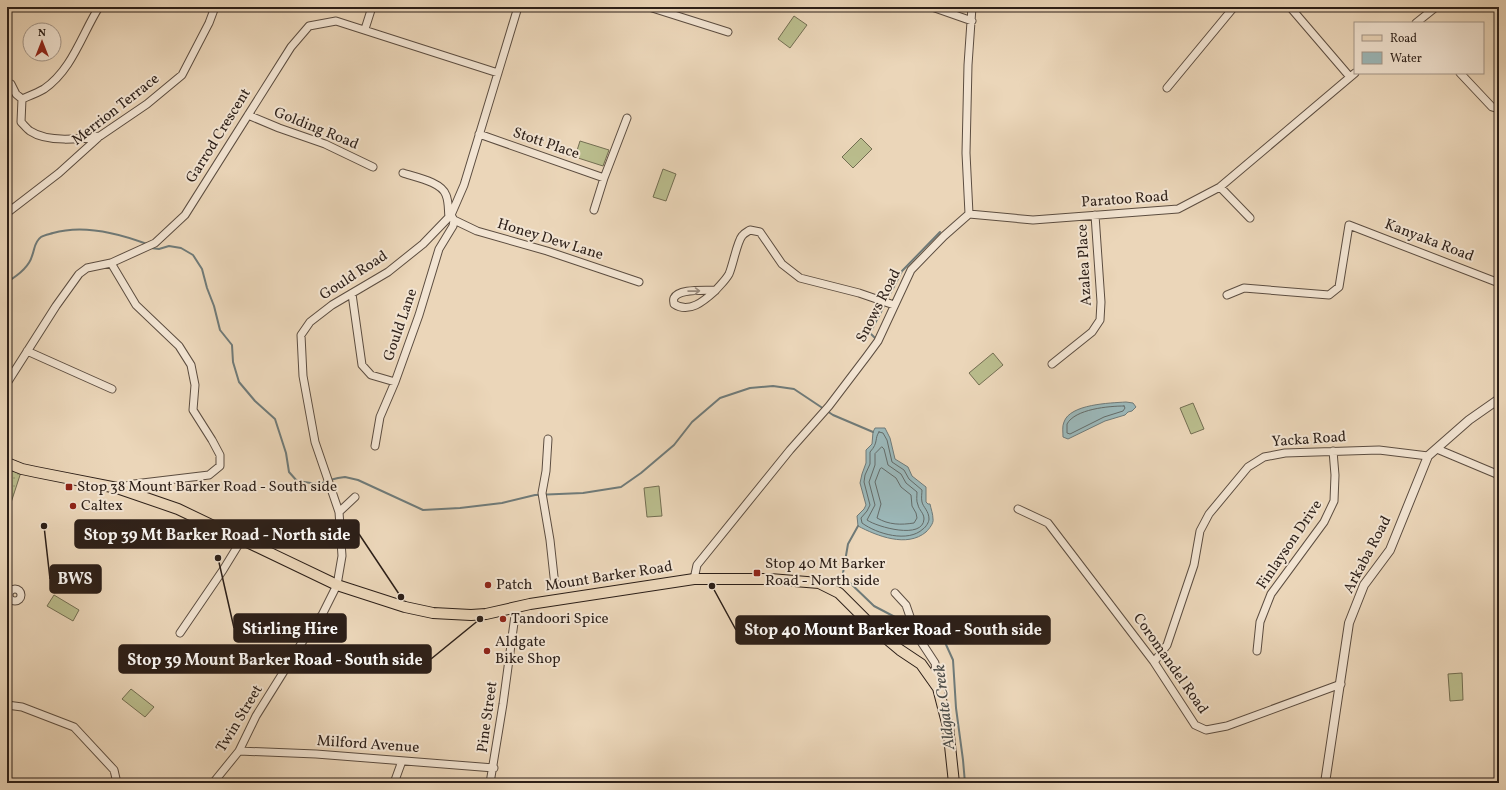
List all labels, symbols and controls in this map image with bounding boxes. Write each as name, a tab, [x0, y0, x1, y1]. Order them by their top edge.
north arrow	[22, 22, 62, 62]
legend	[1354, 22, 1484, 74]
text: N	[38, 26, 46, 41]
text: Road	[1390, 31, 1417, 47]
text: Water	[1390, 51, 1422, 67]
street label: Merrion Terrace	[68, 69, 164, 151]
street label: Garrod Crescent	[181, 85, 257, 187]
street label: Golding Road	[270, 102, 362, 156]
street label: Stott Place	[510, 123, 582, 165]
street label: Paratoo Road	[1081, 186, 1169, 214]
street label: Honey Dew Lane	[494, 214, 606, 266]
street label: Kanyaka Road	[1381, 214, 1477, 268]
street label: Azalea Place	[1072, 223, 1098, 307]
street label: Gould Road	[316, 246, 392, 306]
street label: Snows Road	[851, 266, 907, 346]
street label: Gould Lane	[379, 286, 423, 364]
one-way arrow	[687, 287, 700, 295]
street label: Yacka Road	[1271, 427, 1347, 453]
place label: Stop 38 Mount Barker Road - South side	[77, 477, 337, 498]
marker: Stop 38 Mount Barker Road - South side	[64, 482, 74, 492]
place label: Caltex	[81, 496, 123, 517]
street label: Finlayson Drive	[1252, 496, 1328, 594]
marker: Caltex	[68, 501, 78, 511]
street label: Arkaba Road	[1339, 513, 1397, 597]
callout: Stop 39 Mt Barker Road - North side	[75, 520, 359, 548]
text: Stop 39 Mt Barker Road - North side	[84, 525, 350, 547]
place label: Stop 40 Mt Barker Road - North side	[765, 554, 885, 592]
street label: Mount Barker Road	[544, 557, 674, 597]
callout: BWS	[50, 565, 101, 593]
marker: Stop 40 Mt Barker Road - North side	[752, 568, 762, 578]
text: BWS	[58, 569, 92, 591]
place label: Patch	[496, 575, 532, 596]
marker: Patch	[483, 580, 493, 590]
place label: Tandoori Spice	[511, 609, 609, 630]
street label: Coromandel Road	[1127, 609, 1213, 719]
callout: Stirling Hire	[234, 614, 346, 642]
marker: Tandoori Spice	[498, 614, 508, 624]
callout: Stop 40 Mount Barker Road - South side	[736, 616, 1050, 644]
text: Stirling Hire	[242, 619, 338, 641]
text: Stop 40 Mount Barker Road - South side	[744, 620, 1042, 642]
place label: Aldgate Bike Shop	[495, 632, 561, 670]
callout: Stop 39 Mount Barker Road - South side	[119, 645, 431, 673]
marker: Aldgate Bike Shop	[482, 646, 492, 656]
text: Stop 39 Mount Barker Road - South side	[127, 650, 423, 672]
water label: Aldgate Creek	[929, 663, 961, 752]
street label: Pine Street	[473, 680, 503, 754]
street label: Twin Street	[212, 681, 268, 757]
street label: Milford Avenue	[316, 731, 420, 759]

